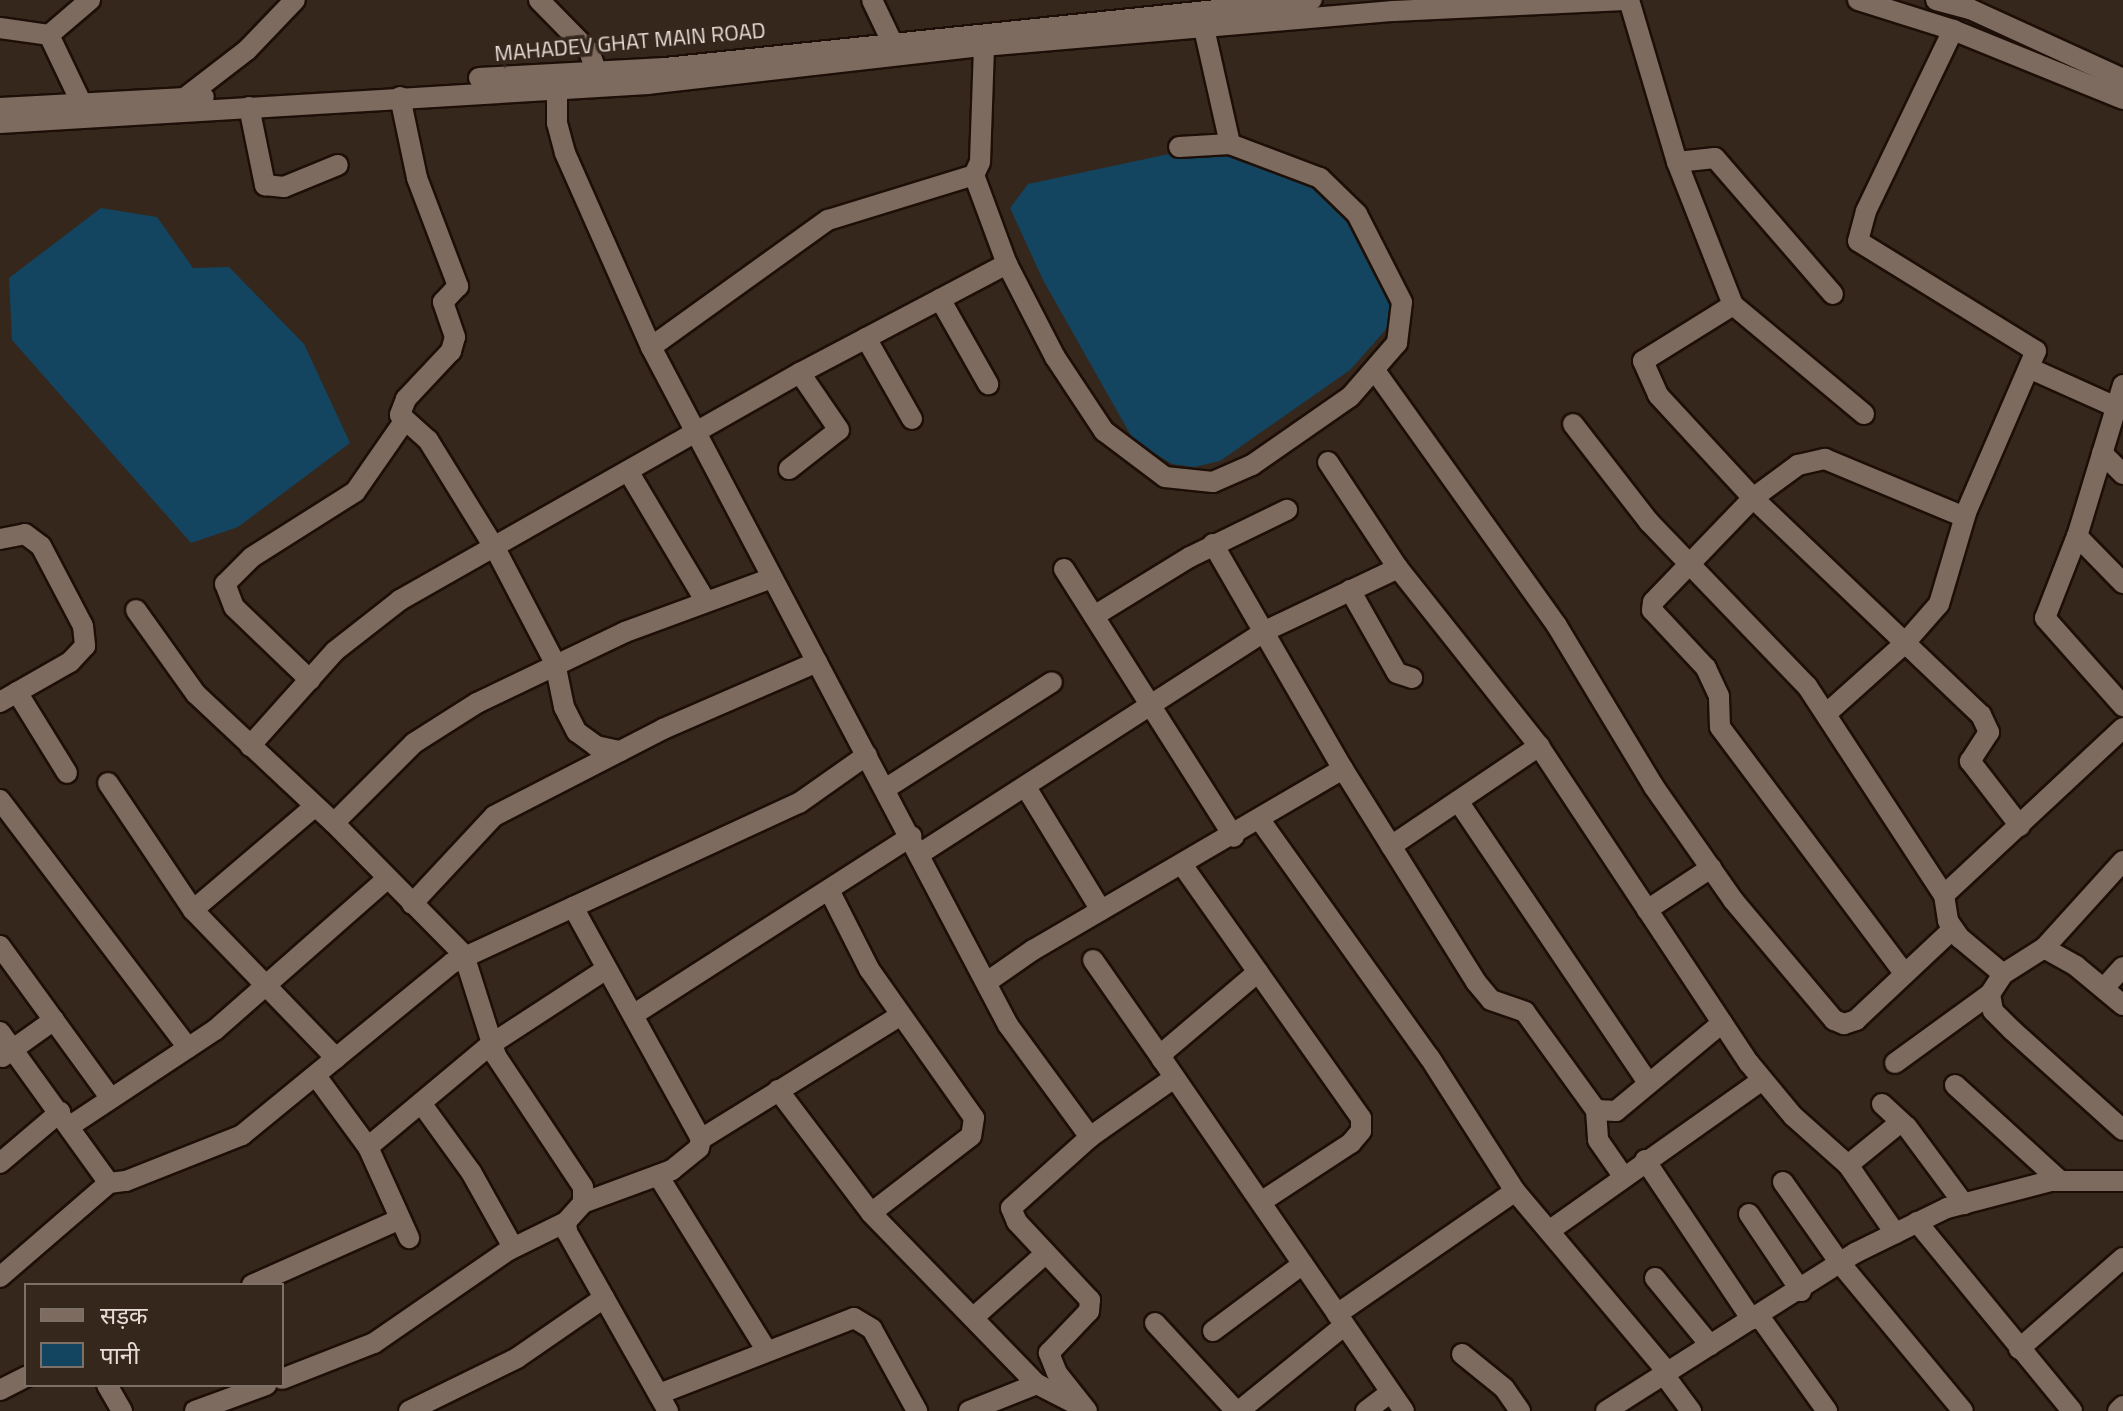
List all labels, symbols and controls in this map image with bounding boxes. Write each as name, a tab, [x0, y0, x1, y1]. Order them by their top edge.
street label: MAHADEV GHAT MAIN ROAD	[493, 17, 767, 67]
legend	[24, 1283, 284, 1387]
text: सड़क	[100, 1297, 148, 1333]
text: पानी	[100, 1337, 139, 1373]

